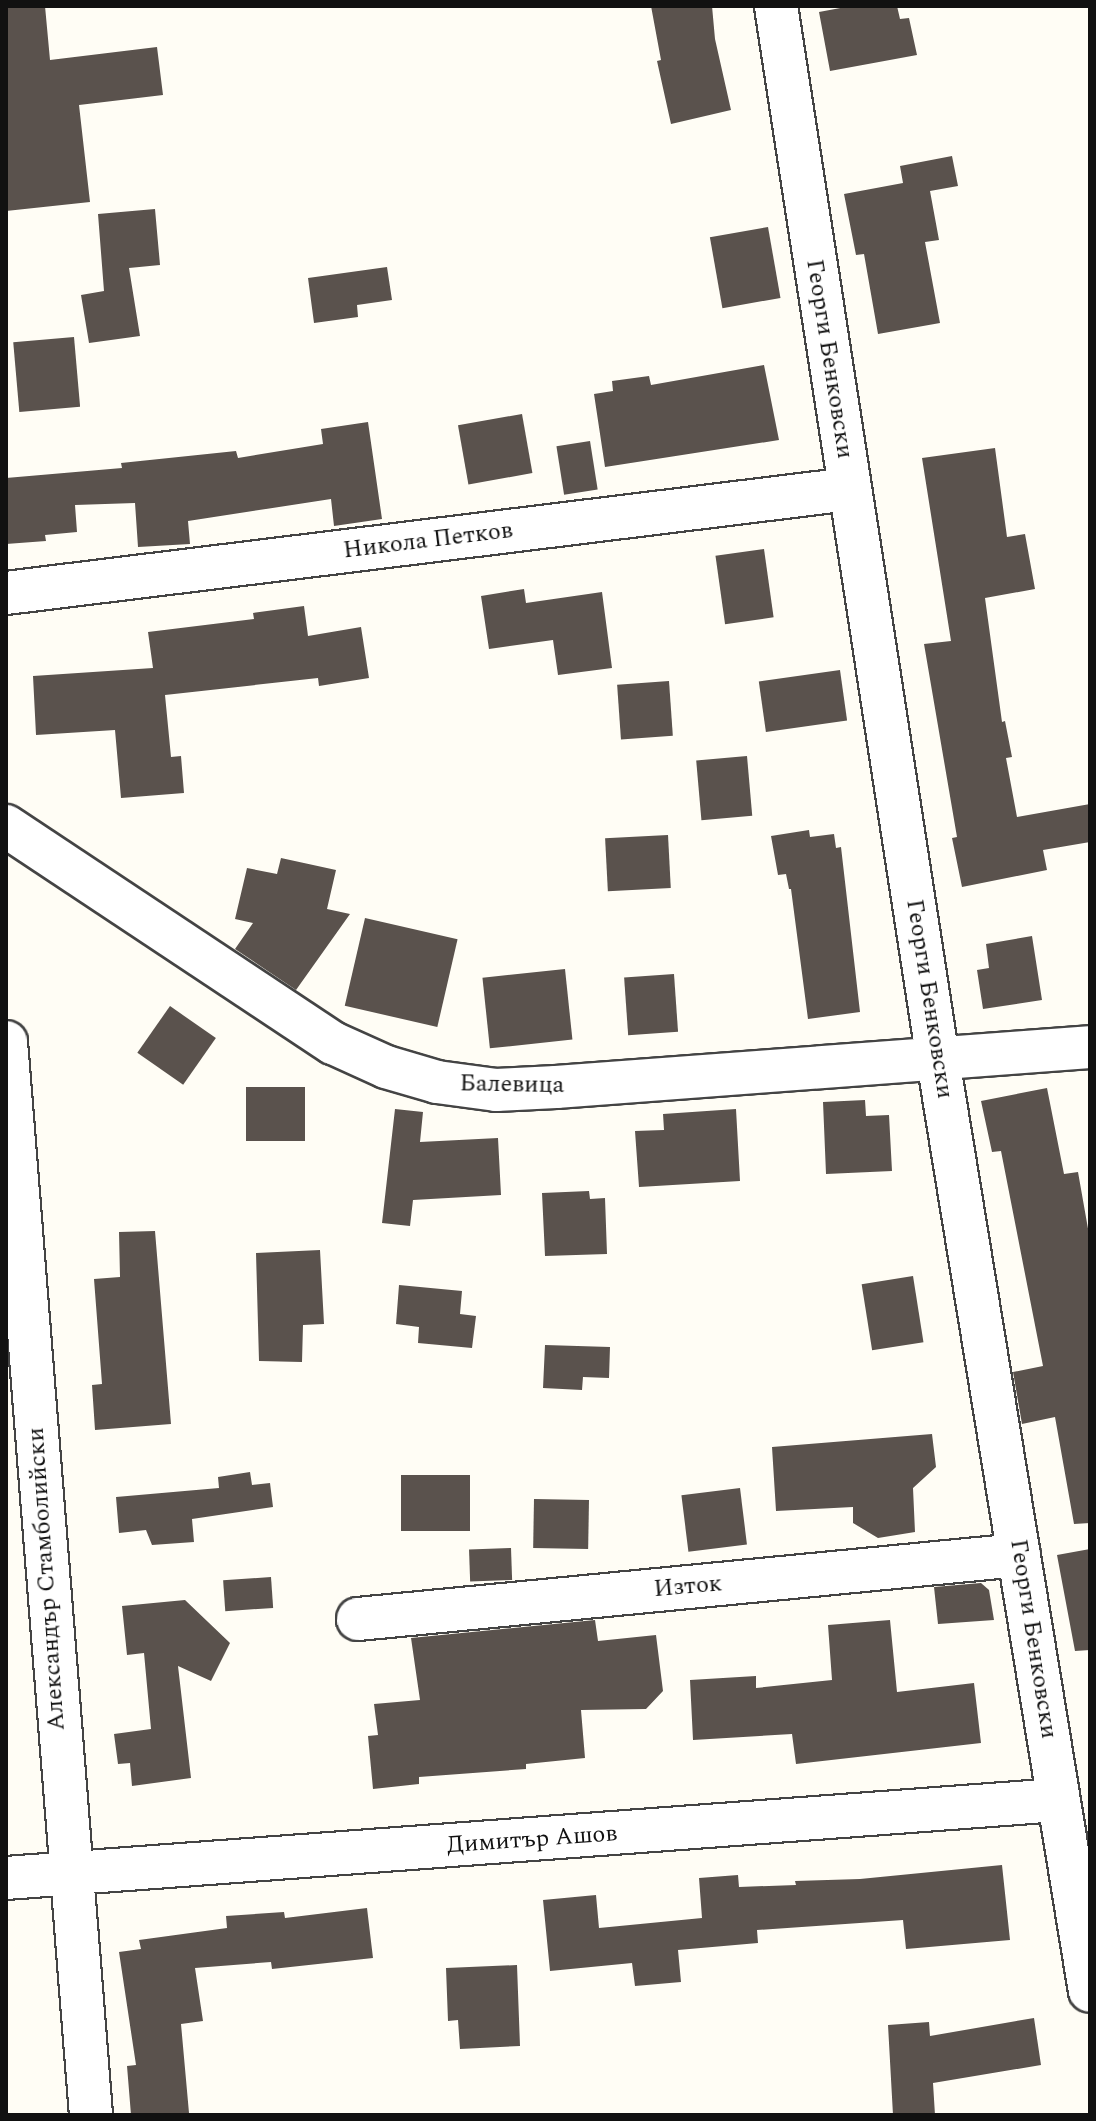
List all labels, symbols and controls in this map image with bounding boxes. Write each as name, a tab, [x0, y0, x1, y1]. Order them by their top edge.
street label: Георги Бенковски	[799, 257, 859, 461]
street label: Никола Петков	[342, 516, 514, 566]
street label: Георги Бенковски	[899, 897, 959, 1101]
street label: Балевица	[459, 1070, 565, 1100]
street label: Александър Стамболийски	[22, 1426, 72, 1732]
street label: Георги Бенковски	[1003, 1537, 1063, 1741]
street label: Изток	[653, 1570, 723, 1604]
street label: Димитър Ашов	[446, 1820, 618, 1860]

